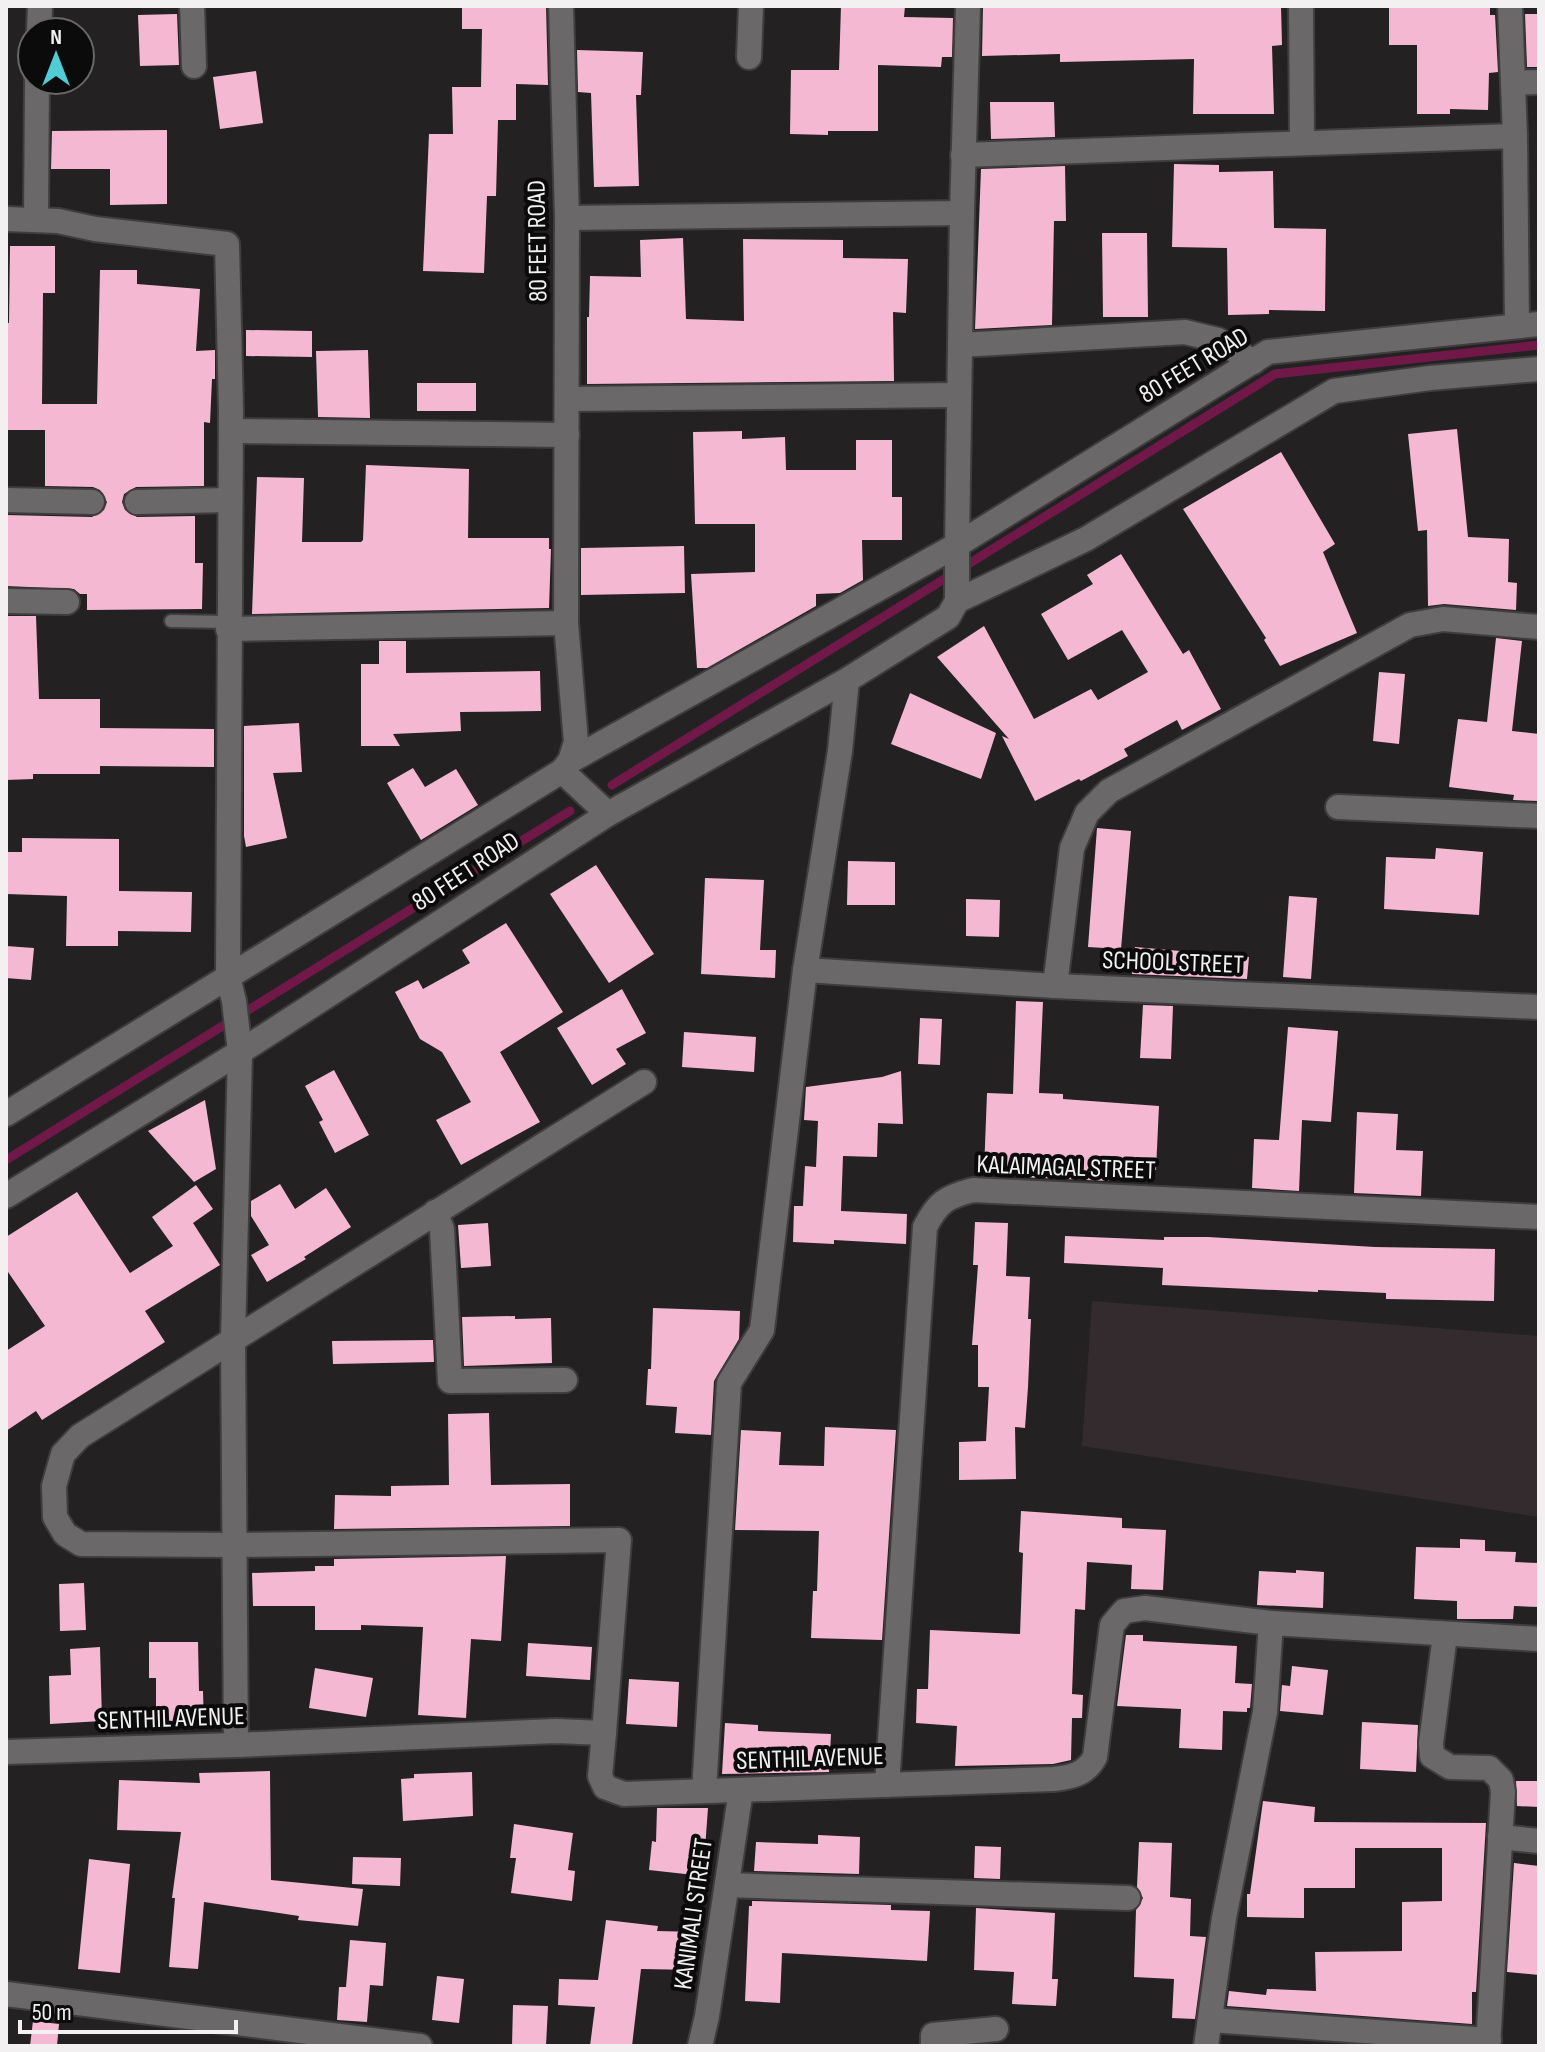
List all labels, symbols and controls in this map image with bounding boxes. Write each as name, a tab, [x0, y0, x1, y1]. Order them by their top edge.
north arrow	[16, 16, 96, 96]
text: N	[50, 24, 62, 51]
street label: 80 FEET ROAD	[521, 180, 555, 302]
street label: 80 FEET ROAD	[1134, 321, 1254, 411]
street label: 80 FEET ROAD	[406, 826, 526, 918]
street label: SCHOOL STREET	[1102, 945, 1244, 981]
street label: KALAIMAGAL STREET	[976, 1149, 1156, 1187]
street label: SENTHIL AVENUE	[97, 1701, 245, 1737]
street label: SENTHIL AVENUE	[736, 1741, 884, 1777]
street label: KANIMALI STREET	[668, 1836, 720, 1992]
scale bar	[20, 1984, 236, 2034]
text: 50 m	[32, 1998, 72, 2027]

